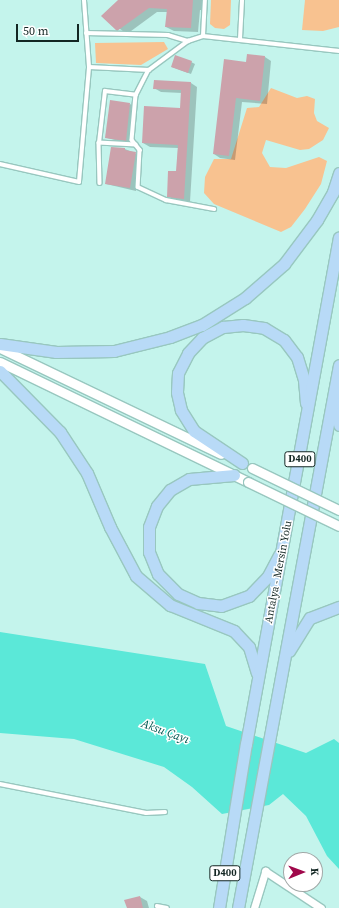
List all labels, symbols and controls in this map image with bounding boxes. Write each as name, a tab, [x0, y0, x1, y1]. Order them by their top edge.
scale bar	[18, 16, 81, 42]
text: 50 m	[23, 23, 49, 39]
road number: D400	[284, 451, 316, 467]
street label: Antalya - Mersin Yolu	[263, 519, 295, 625]
water label: Aksu Çayı	[139, 717, 191, 747]
north arrow	[283, 852, 323, 892]
road number: D400	[209, 865, 241, 881]
text: K	[307, 868, 322, 876]

